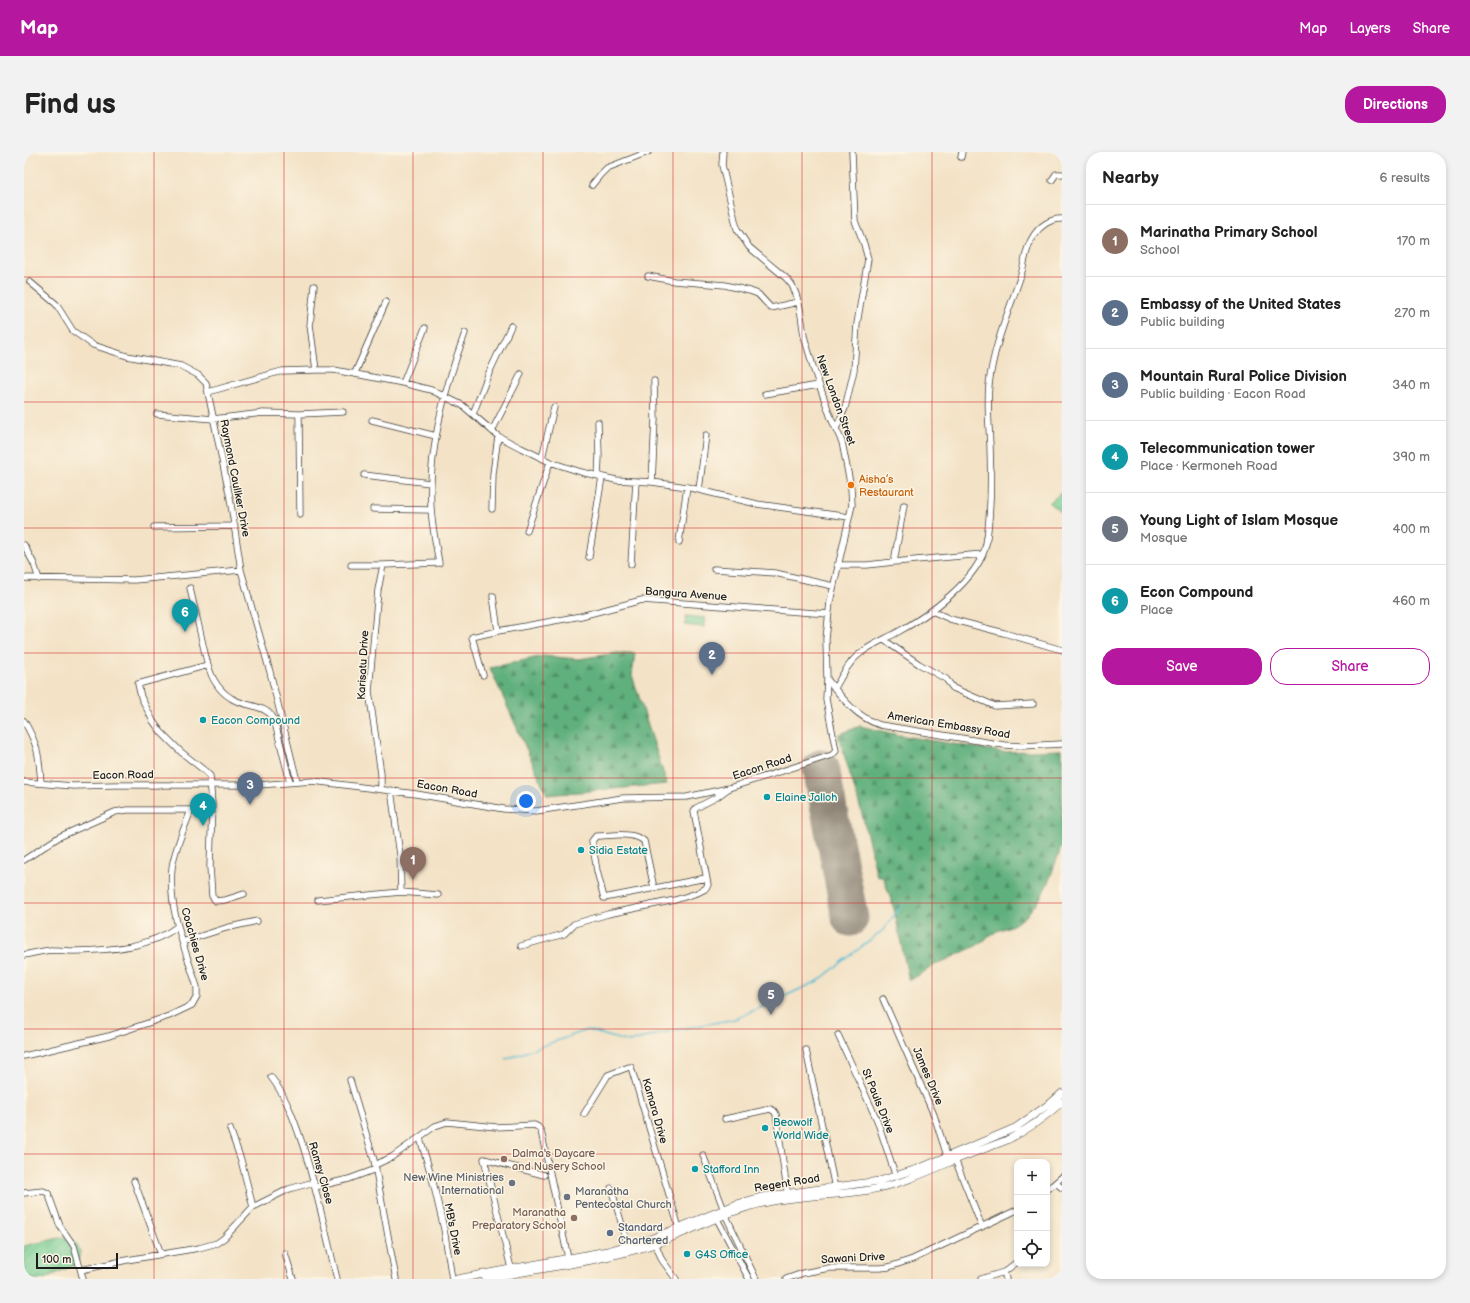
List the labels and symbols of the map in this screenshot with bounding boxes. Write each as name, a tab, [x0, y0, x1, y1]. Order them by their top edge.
street label: New London Street	[814, 353, 859, 448]
street label: Raymond Caullker Drive	[217, 418, 253, 538]
place label: Aisha’s Restaurant	[859, 473, 914, 499]
marker: Aisha’s Restaurant	[846, 480, 856, 490]
street label: Bangura Avenue	[644, 585, 728, 603]
pin: 6	[172, 599, 198, 632]
street label: Karisatu Drive	[355, 629, 371, 700]
pin: 2	[699, 642, 725, 675]
street label: American Embassy Road	[887, 709, 1011, 741]
place label: Eacon Compound	[211, 714, 300, 727]
marker: Eacon Compound	[198, 715, 208, 725]
street label: Eacon Road	[731, 751, 793, 783]
street label: Eacon Road	[92, 768, 154, 782]
pin: 3	[237, 772, 263, 805]
street label: Eacon Road	[416, 777, 478, 801]
your location	[516, 791, 536, 811]
place label: Elaine Jalloh	[775, 791, 837, 804]
marker: Elaine Jalloh	[762, 792, 772, 802]
pin: 4	[190, 793, 216, 826]
place label: Sidia Estate	[589, 844, 648, 857]
marker: Sidia Estate	[576, 845, 586, 855]
pin: 1	[400, 847, 426, 880]
street label: Coachies Drive	[178, 906, 212, 983]
pin: 5	[758, 982, 784, 1015]
street label: James Drive	[910, 1045, 946, 1107]
street label: St Pauls Drive	[859, 1067, 897, 1136]
street label: Kamara Drive	[639, 1077, 671, 1146]
place label: Beowolf World Wide	[773, 1116, 829, 1142]
marker: Beowolf World Wide	[760, 1123, 770, 1133]
street label: Ramsy Close	[306, 1140, 336, 1206]
place label: Dalma's Daycare and Nusery School	[512, 1147, 605, 1173]
marker: Dalma's Daycare and Nusery School	[499, 1154, 509, 1164]
place label: Stafford Inn	[703, 1163, 760, 1176]
marker: Stafford Inn	[690, 1164, 700, 1174]
place label: New Wine Ministries International	[403, 1171, 505, 1197]
street label: Regent Road	[753, 1171, 821, 1195]
marker: New Wine Ministries International	[507, 1178, 517, 1188]
place label: Maranatha Pentecostal Church	[575, 1185, 672, 1211]
marker: Maranatha Pentecostal Church	[562, 1192, 572, 1202]
street label: MB's Drive	[442, 1202, 465, 1257]
place label: Maranatha Preparatory School	[472, 1206, 566, 1232]
marker: Maranatha Preparatory School	[569, 1213, 579, 1223]
place label: Standard Chartered	[618, 1221, 668, 1247]
marker: Standard Chartered	[605, 1228, 615, 1238]
place label: G4S Office	[695, 1248, 749, 1261]
marker: G4S Office	[682, 1249, 692, 1259]
street label: Sawani Drive	[821, 1250, 886, 1266]
scale bar	[36, 1251, 118, 1270]

